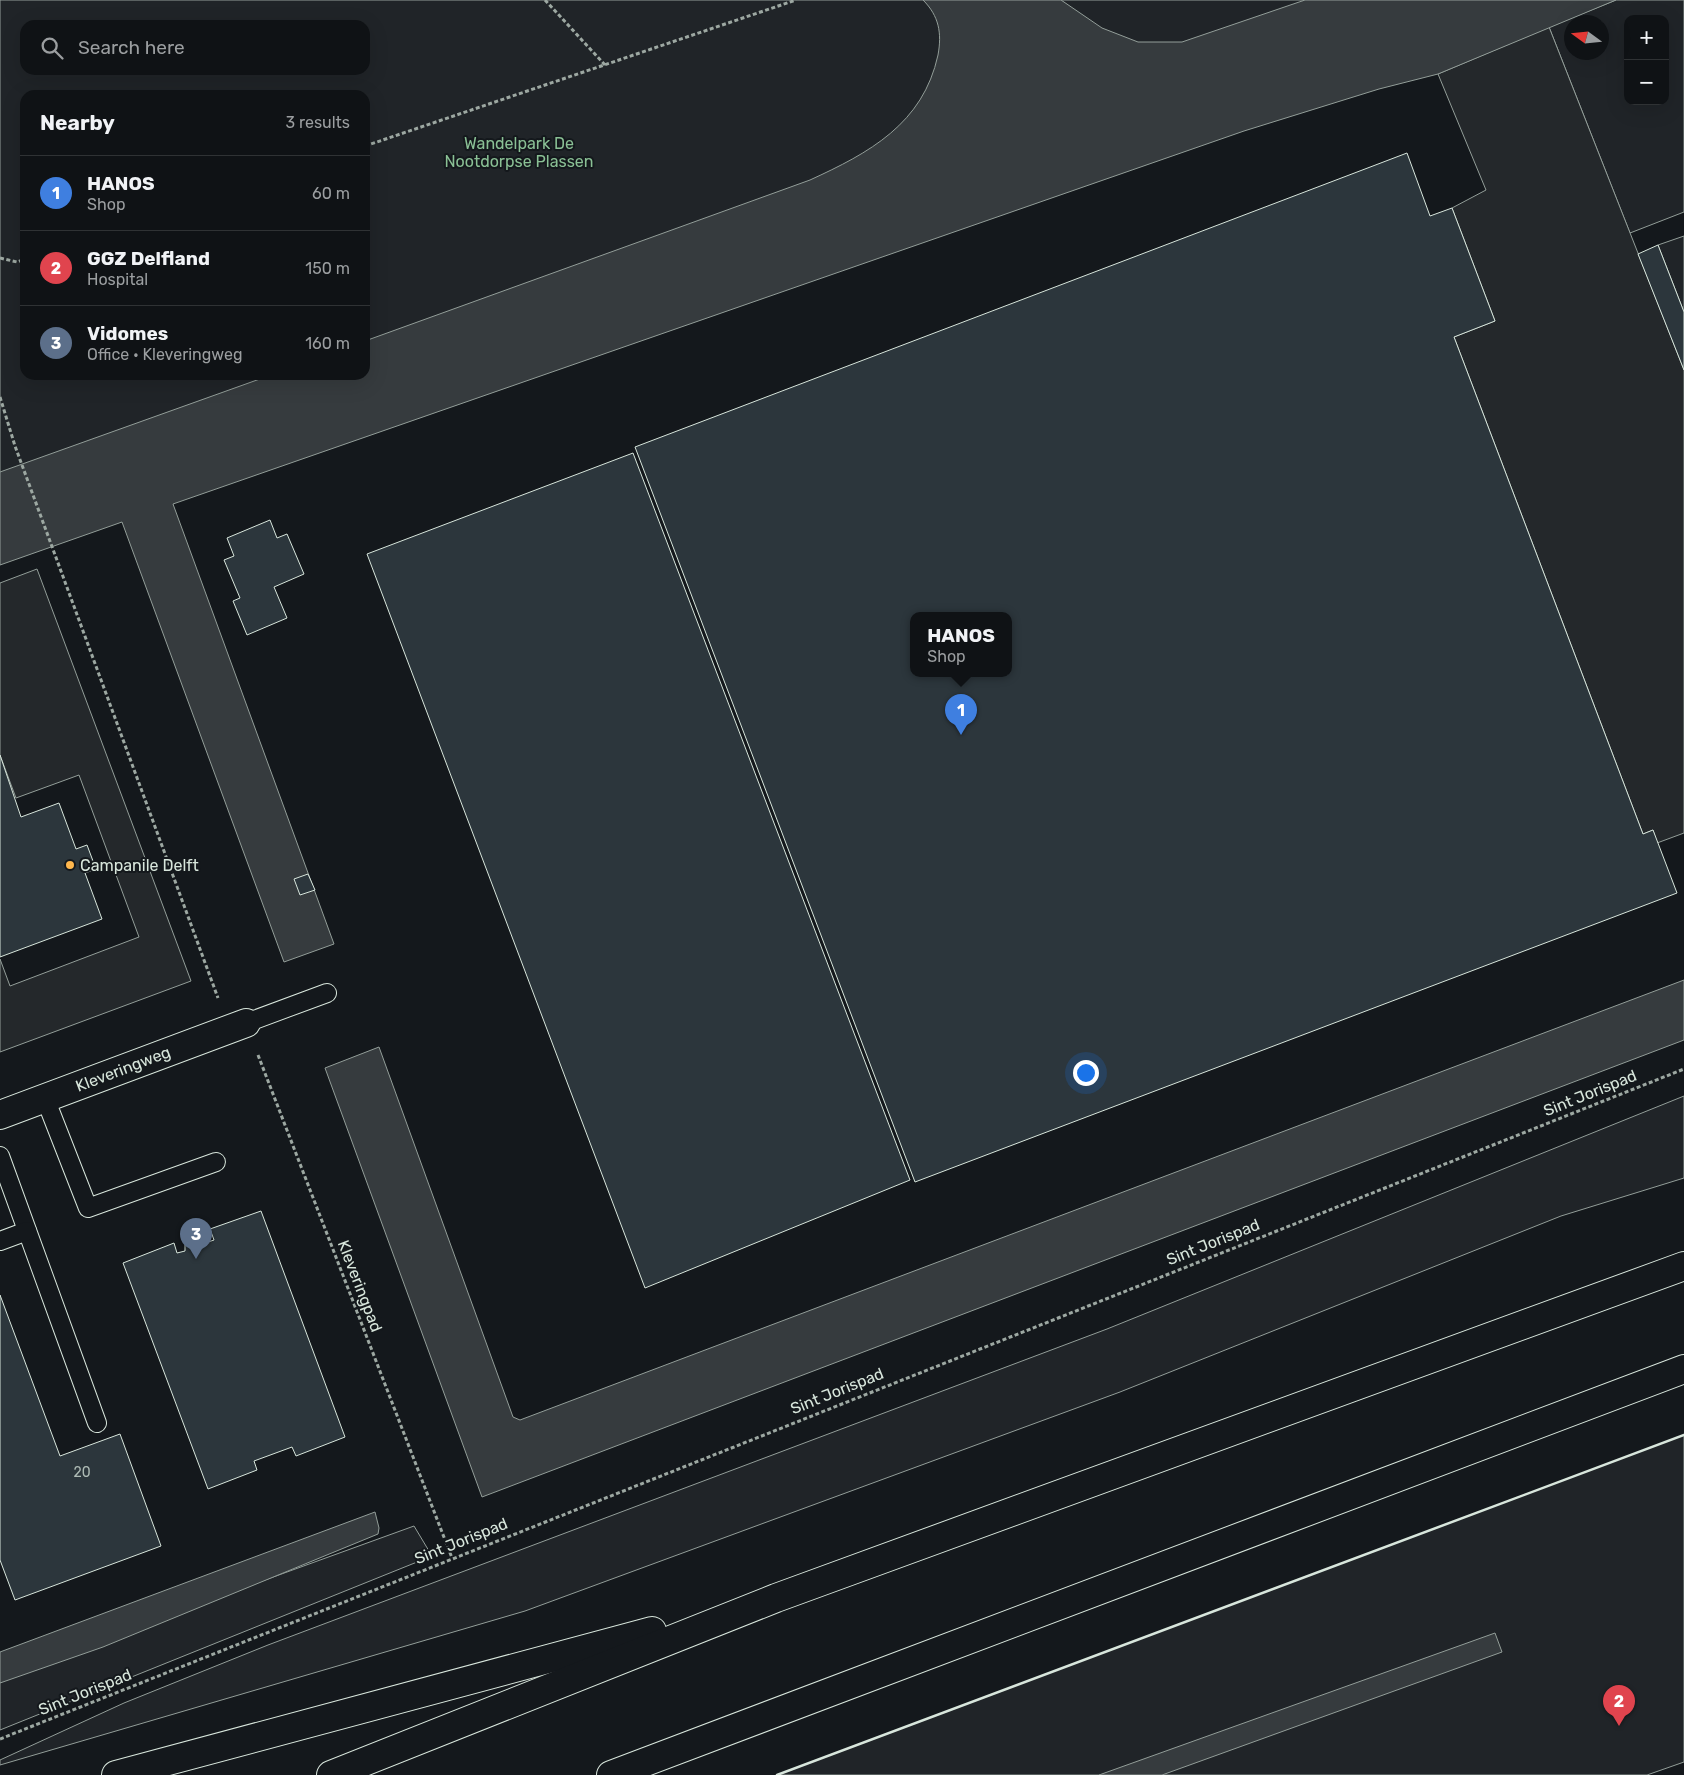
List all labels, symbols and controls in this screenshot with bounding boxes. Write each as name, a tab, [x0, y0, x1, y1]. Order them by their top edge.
north arrow	[1564, 15, 1609, 60]
map controls	[1624, 15, 1669, 105]
button: +	[1624, 15, 1669, 60]
search box	[20, 20, 370, 75]
icon: search	[38, 34, 66, 62]
text: Search here	[78, 36, 185, 59]
button: −	[1624, 60, 1669, 105]
text: Nearby	[40, 110, 115, 135]
text: 3 results	[285, 113, 350, 132]
park label: Wandelpark De Nootdorpse Plassen	[445, 134, 594, 171]
text: HANOS	[87, 172, 155, 195]
text: 1	[52, 184, 60, 203]
text: 60 m	[312, 184, 350, 203]
text: Shop	[87, 195, 125, 214]
text: GGZ Delfland	[87, 247, 210, 270]
text: 2	[51, 259, 61, 278]
text: 150 m	[305, 259, 350, 278]
text: Hospital	[87, 270, 148, 289]
text: Vidomes	[87, 322, 168, 345]
text: 3	[51, 334, 61, 353]
text: 160 m	[305, 334, 350, 353]
text: Office · Kleveringweg	[87, 345, 242, 364]
popup	[910, 612, 1012, 677]
text: HANOS	[927, 624, 995, 647]
text: Shop	[927, 647, 966, 666]
pin: 1	[945, 694, 977, 735]
place label: Campanile Delft	[80, 856, 199, 875]
marker: Campanile Delft	[64, 859, 76, 871]
street label: Kleveringweg	[73, 1042, 173, 1096]
your location	[1073, 1060, 1099, 1086]
street label: Sint Jorispad	[1541, 1066, 1639, 1120]
street label: Sint Jorispad	[1164, 1215, 1262, 1269]
pin: 3	[180, 1218, 212, 1259]
street label: Kleveringpad	[334, 1237, 386, 1335]
street label: Sint Jorispad	[788, 1364, 886, 1418]
house number: 20	[73, 1464, 91, 1481]
street label: Sint Jorispad	[412, 1514, 510, 1568]
street label: Sint Jorispad	[36, 1665, 134, 1719]
pin: 2	[1603, 1685, 1635, 1726]

